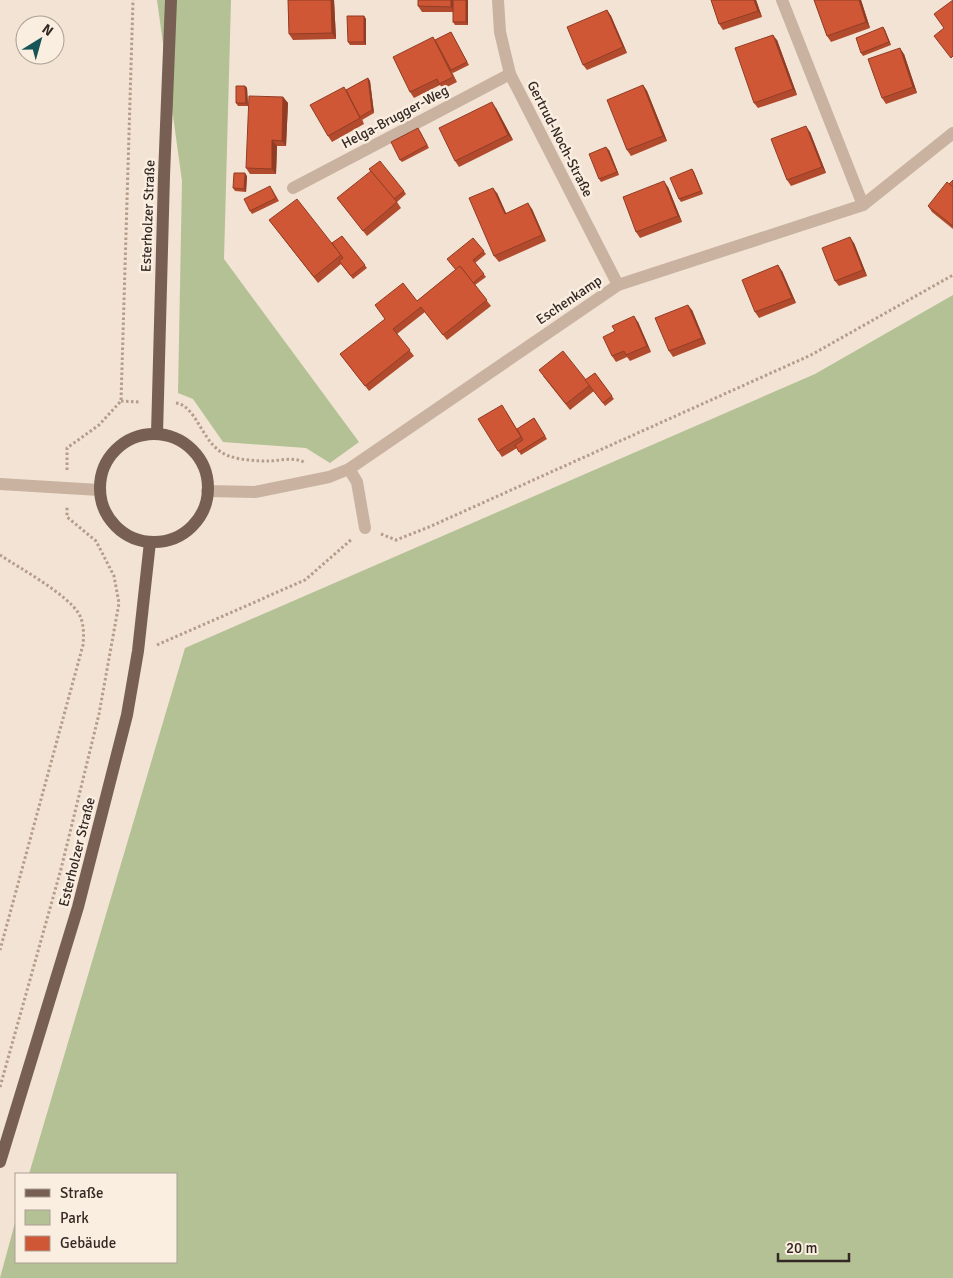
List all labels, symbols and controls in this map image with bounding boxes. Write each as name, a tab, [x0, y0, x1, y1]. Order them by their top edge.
north arrow	[15, 15, 65, 65]
text: N	[39, 20, 57, 40]
street label: Gertrud-Noch-Straße	[523, 78, 597, 200]
street label: Helga-Brugger-Weg	[339, 82, 451, 152]
street label: Esterholzer Straße	[138, 160, 158, 272]
street label: Eschenkamp	[533, 272, 605, 328]
street label: Esterholzer Straße	[55, 796, 99, 908]
legend	[15, 1173, 178, 1263]
text: Straße	[60, 1184, 104, 1202]
text: Park	[60, 1209, 89, 1227]
scale bar	[778, 1230, 849, 1262]
text: Gebäude	[60, 1234, 116, 1252]
text: 20 m	[786, 1239, 817, 1257]

